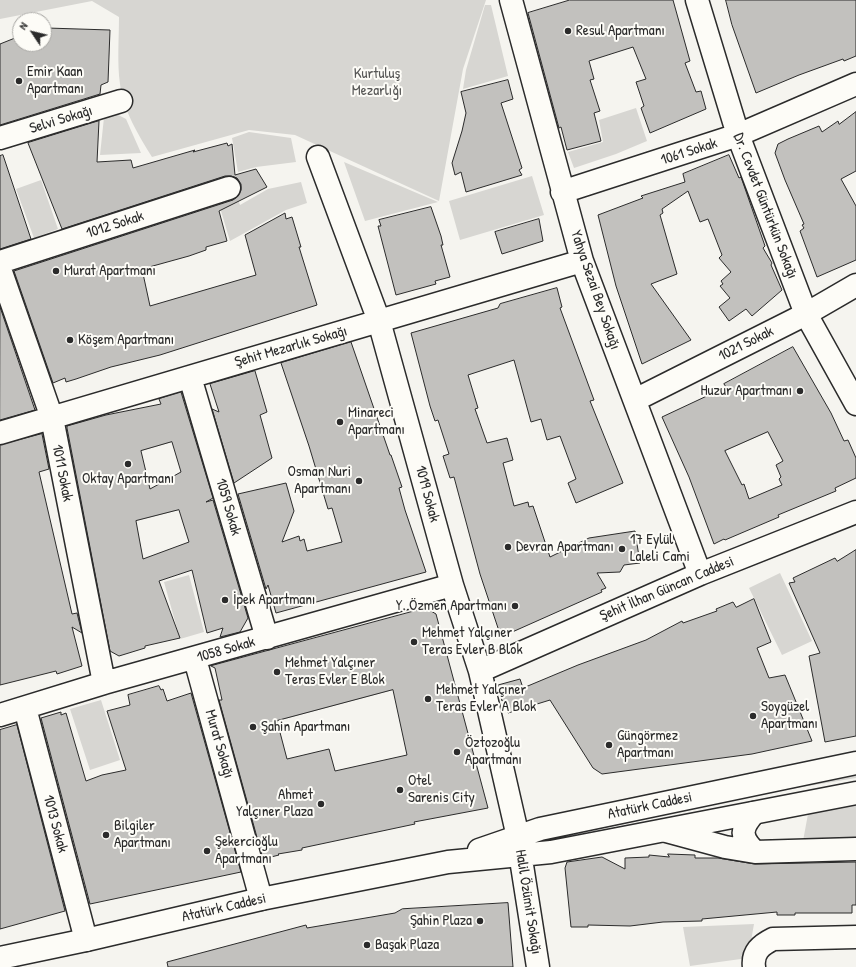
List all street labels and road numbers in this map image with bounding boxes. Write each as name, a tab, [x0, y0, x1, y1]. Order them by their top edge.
street label: Selvi Sokağı	[27, 102, 95, 138]
street label: Dr. Cevdet Güntürkün Sokağı	[729, 131, 801, 281]
street label: 1061 Sokak	[658, 134, 720, 170]
street label: 1012 Sokak	[84, 207, 146, 243]
street label: Yahya Sezai Bey Sokağı	[566, 228, 624, 352]
street label: Şehit Mezarlık Sokağı	[233, 322, 349, 372]
street label: 1021 Sokak	[715, 323, 777, 365]
street label: 1011 Sokak	[48, 443, 76, 503]
street label: 1019 Sokak	[411, 464, 443, 524]
street label: 1059 Sokak	[211, 476, 245, 538]
street label: Şehit İlhan Güncan Caddesi	[597, 553, 737, 625]
street label: 1058 Sokak	[195, 633, 257, 667]
street label: Murat Sokağı	[201, 708, 237, 780]
street label: Atatürk Caddesi	[606, 788, 694, 824]
street label: 1013 Sokak	[39, 793, 71, 855]
street label: Halil Özümit Sokağı	[511, 848, 545, 956]
street label: Atatürk Caddesi	[180, 890, 268, 926]

